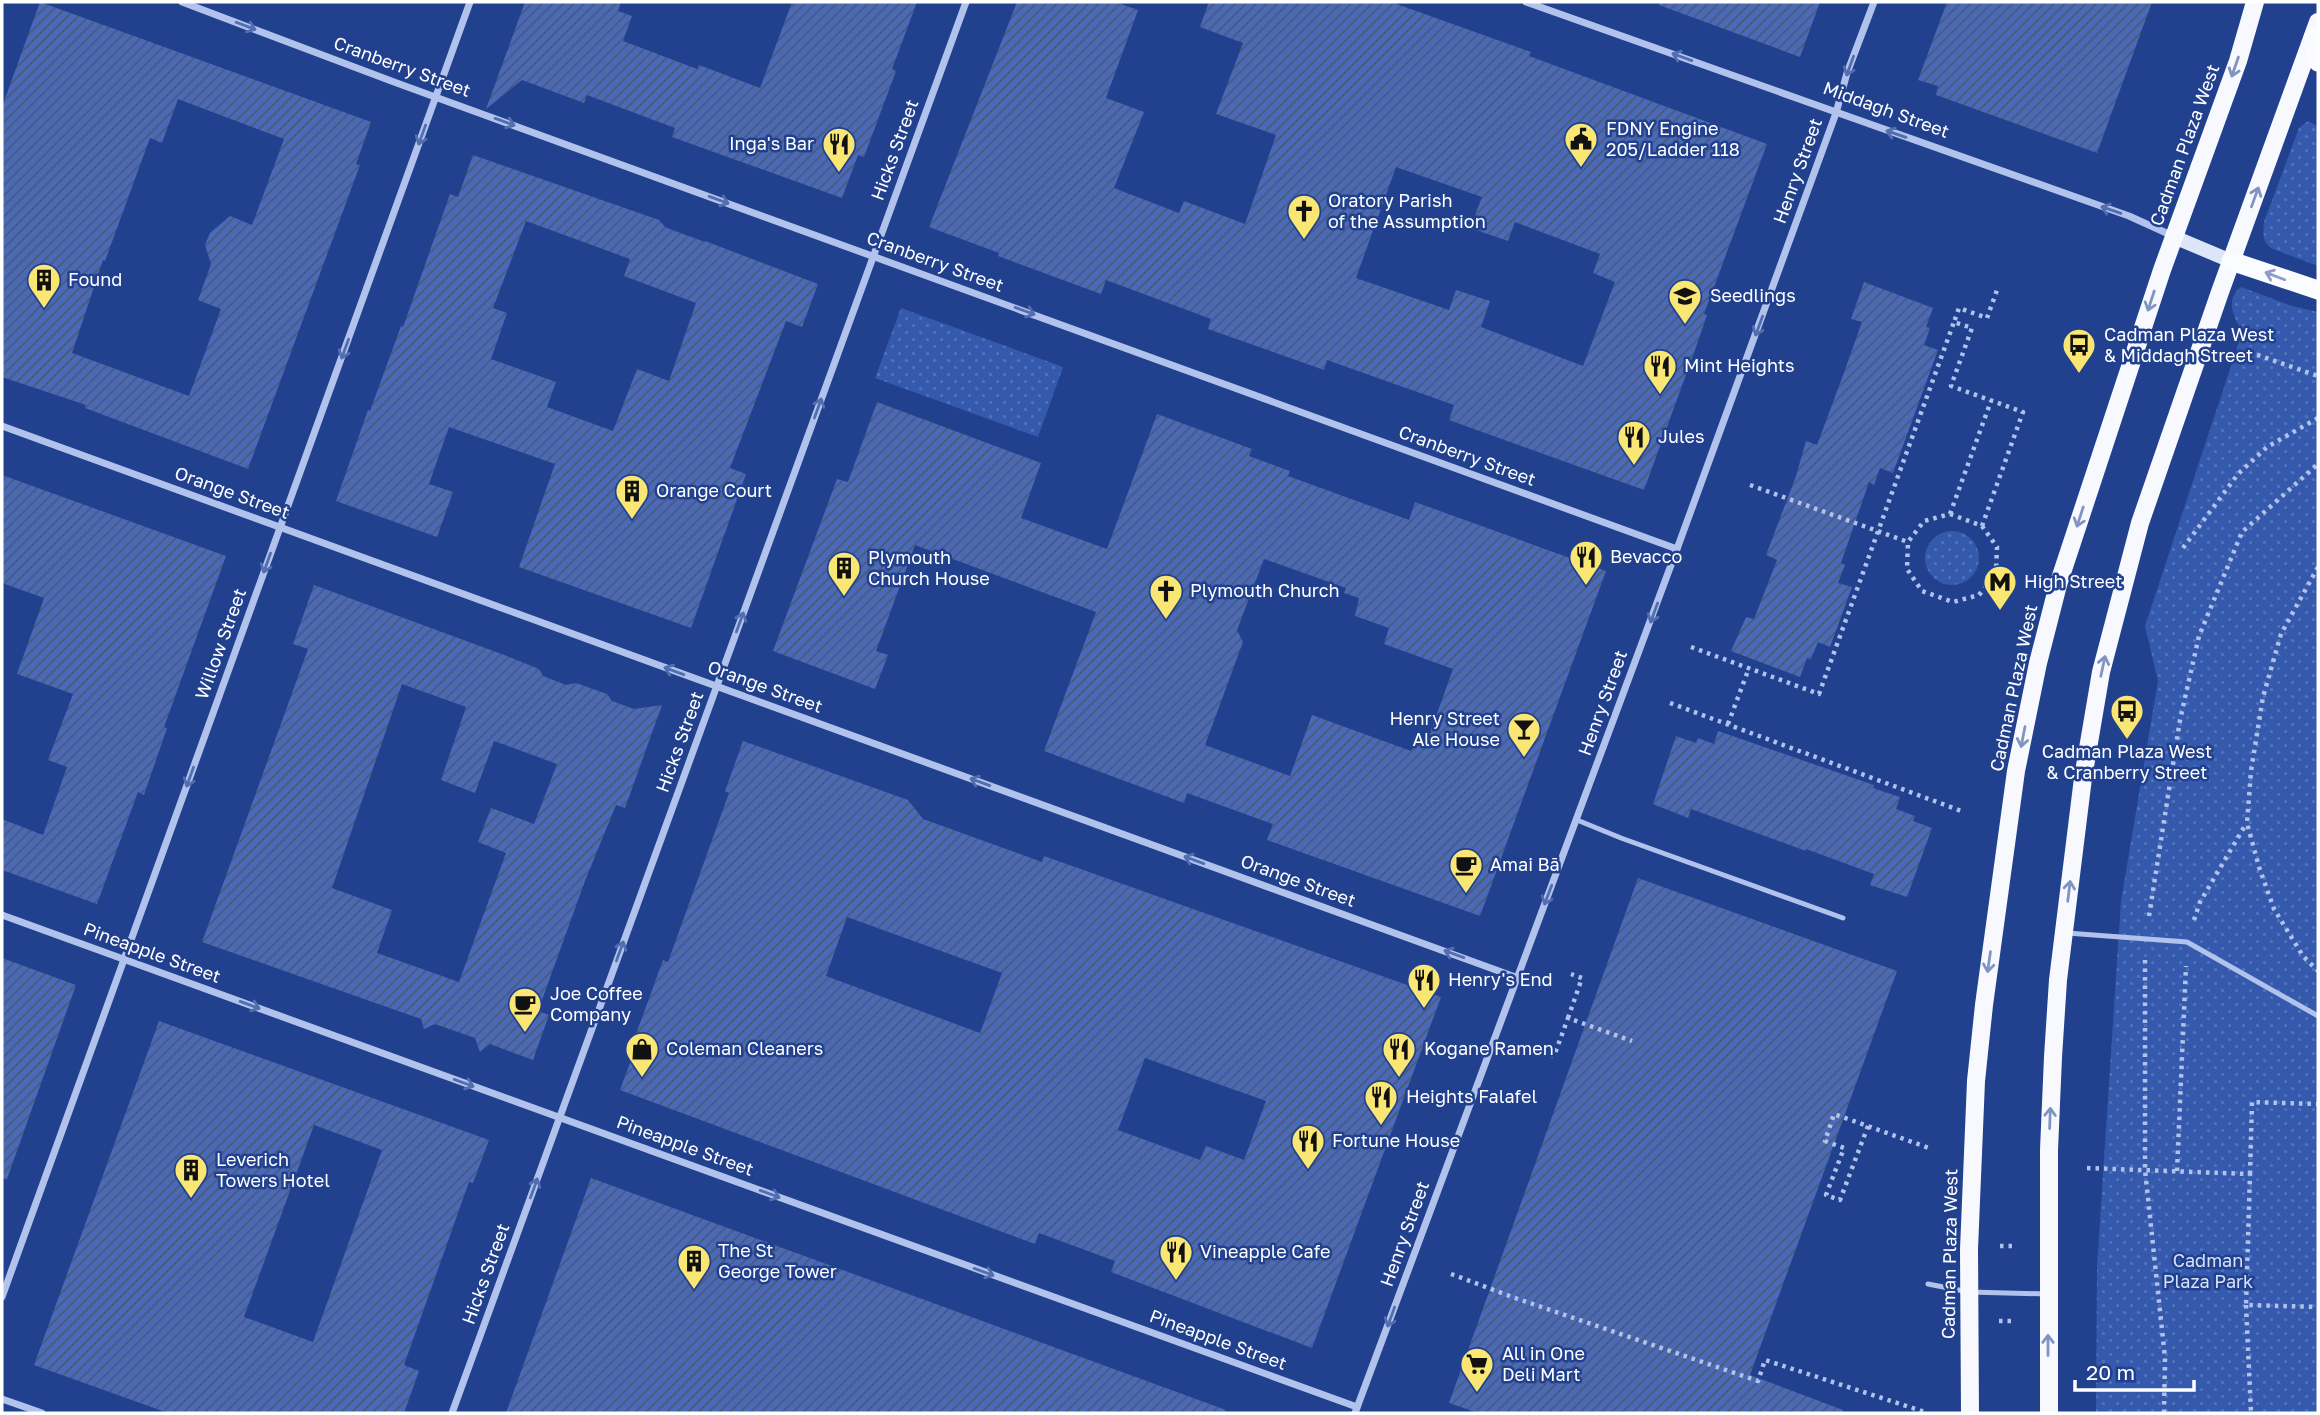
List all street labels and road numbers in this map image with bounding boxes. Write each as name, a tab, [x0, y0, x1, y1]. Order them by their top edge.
street label: Cranberry Street	[331, 31, 474, 101]
street label: Cadman Plaza West	[2145, 61, 2224, 229]
street label: Middagh Street	[1820, 76, 1952, 142]
street label: Hicks Street	[866, 96, 922, 203]
street label: Henry Street	[1768, 115, 1826, 226]
street label: Cranberry Street	[864, 226, 1007, 296]
street label: Cranberry Street	[1396, 420, 1539, 490]
street label: Orange Street	[172, 461, 293, 523]
street label: Willow Street	[190, 585, 250, 702]
street label: Cadman Plaza West	[1985, 602, 2042, 773]
street label: Henry Street	[1573, 647, 1631, 758]
street label: Orange Street	[705, 655, 826, 717]
street label: Hicks Street	[651, 688, 707, 795]
street label: Orange Street	[1238, 849, 1359, 911]
street label: Pineapple Street	[81, 917, 224, 987]
street label: Pineapple Street	[614, 1110, 757, 1180]
street label: Cadman Plaza West	[1937, 1169, 1961, 1339]
street label: Henry Street	[1375, 1178, 1433, 1289]
street label: Hicks Street	[457, 1220, 513, 1327]
street label: Pineapple Street	[1147, 1304, 1290, 1374]

